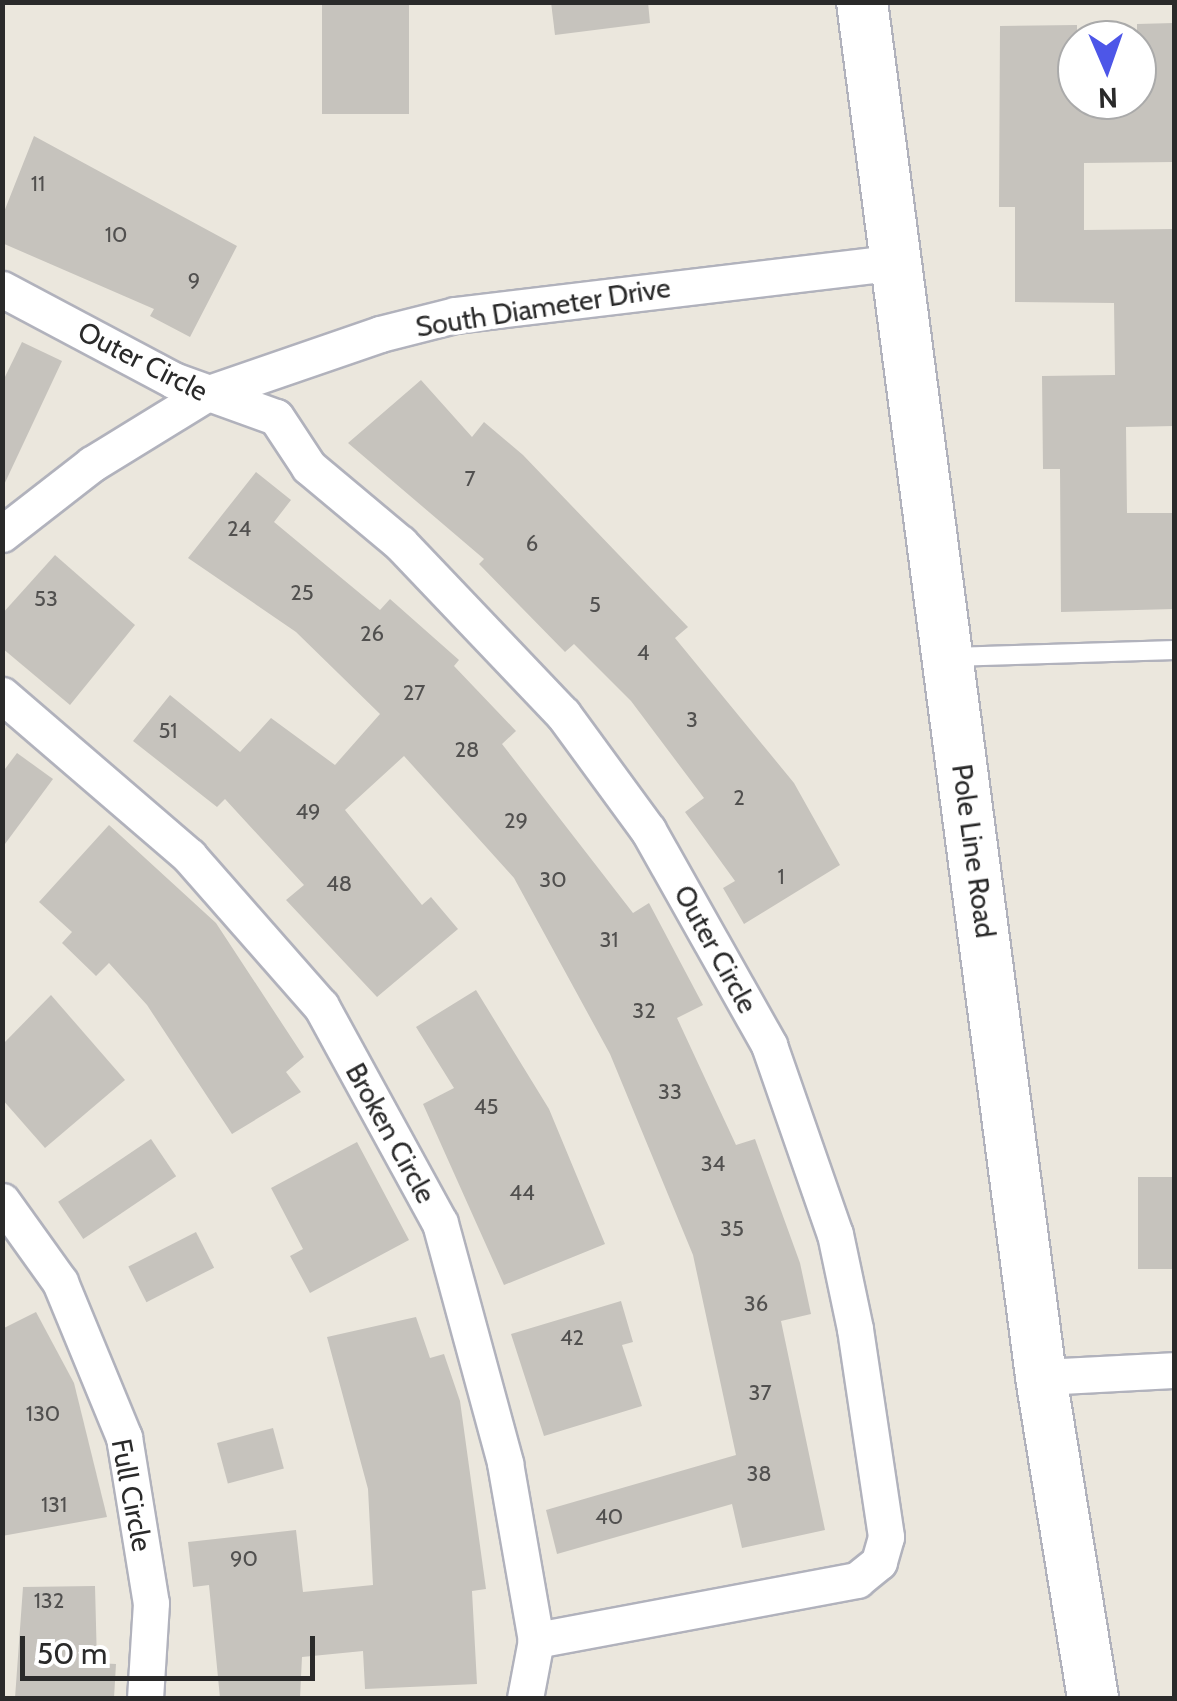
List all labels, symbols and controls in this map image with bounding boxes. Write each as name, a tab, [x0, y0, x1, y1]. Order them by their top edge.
north arrow	[1057, 20, 1157, 120]
text: N	[1097, 81, 1118, 115]
house number: 11	[31, 171, 45, 197]
house number: 10	[105, 222, 127, 248]
house number: 9	[188, 268, 200, 294]
street label: South Diameter Drive	[413, 270, 673, 344]
street label: Outer Circle	[73, 314, 213, 408]
house number: 7	[464, 466, 476, 492]
house number: 24	[227, 516, 251, 542]
house number: 6	[526, 531, 538, 557]
house number: 25	[290, 580, 314, 606]
house number: 53	[34, 586, 58, 612]
house number: 5	[589, 592, 601, 618]
house number: 26	[360, 621, 384, 647]
house number: 4	[637, 640, 649, 666]
house number: 27	[403, 680, 425, 706]
house number: 3	[686, 707, 698, 733]
house number: 51	[158, 718, 178, 744]
house number: 28	[455, 737, 479, 763]
street label: Pole Line Road	[945, 762, 1003, 940]
house number: 2	[733, 785, 745, 811]
house number: 49	[295, 799, 321, 825]
house number: 29	[504, 808, 528, 834]
house number: 1	[777, 864, 785, 890]
house number: 30	[539, 867, 567, 893]
house number: 48	[326, 871, 352, 897]
street label: Outer Circle	[667, 879, 765, 1019]
house number: 31	[599, 927, 619, 953]
house number: 32	[632, 998, 656, 1024]
street label: Broken Circle	[339, 1057, 443, 1209]
house number: 33	[658, 1079, 682, 1105]
house number: 45	[474, 1094, 498, 1120]
house number: 34	[701, 1151, 725, 1177]
house number: 44	[509, 1180, 535, 1206]
house number: 35	[720, 1216, 744, 1242]
house number: 36	[744, 1291, 768, 1317]
house number: 42	[560, 1325, 584, 1351]
house number: 37	[749, 1380, 771, 1406]
house number: 130	[26, 1401, 60, 1427]
street label: Full Circle	[105, 1436, 159, 1554]
house number: 38	[746, 1461, 772, 1487]
house number: 131	[41, 1492, 67, 1518]
house number: 40	[595, 1504, 623, 1530]
house number: 90	[230, 1546, 258, 1572]
house number: 132	[34, 1588, 64, 1614]
scale bar	[25, 1616, 320, 1678]
text: 50 m	[37, 1635, 107, 1672]

